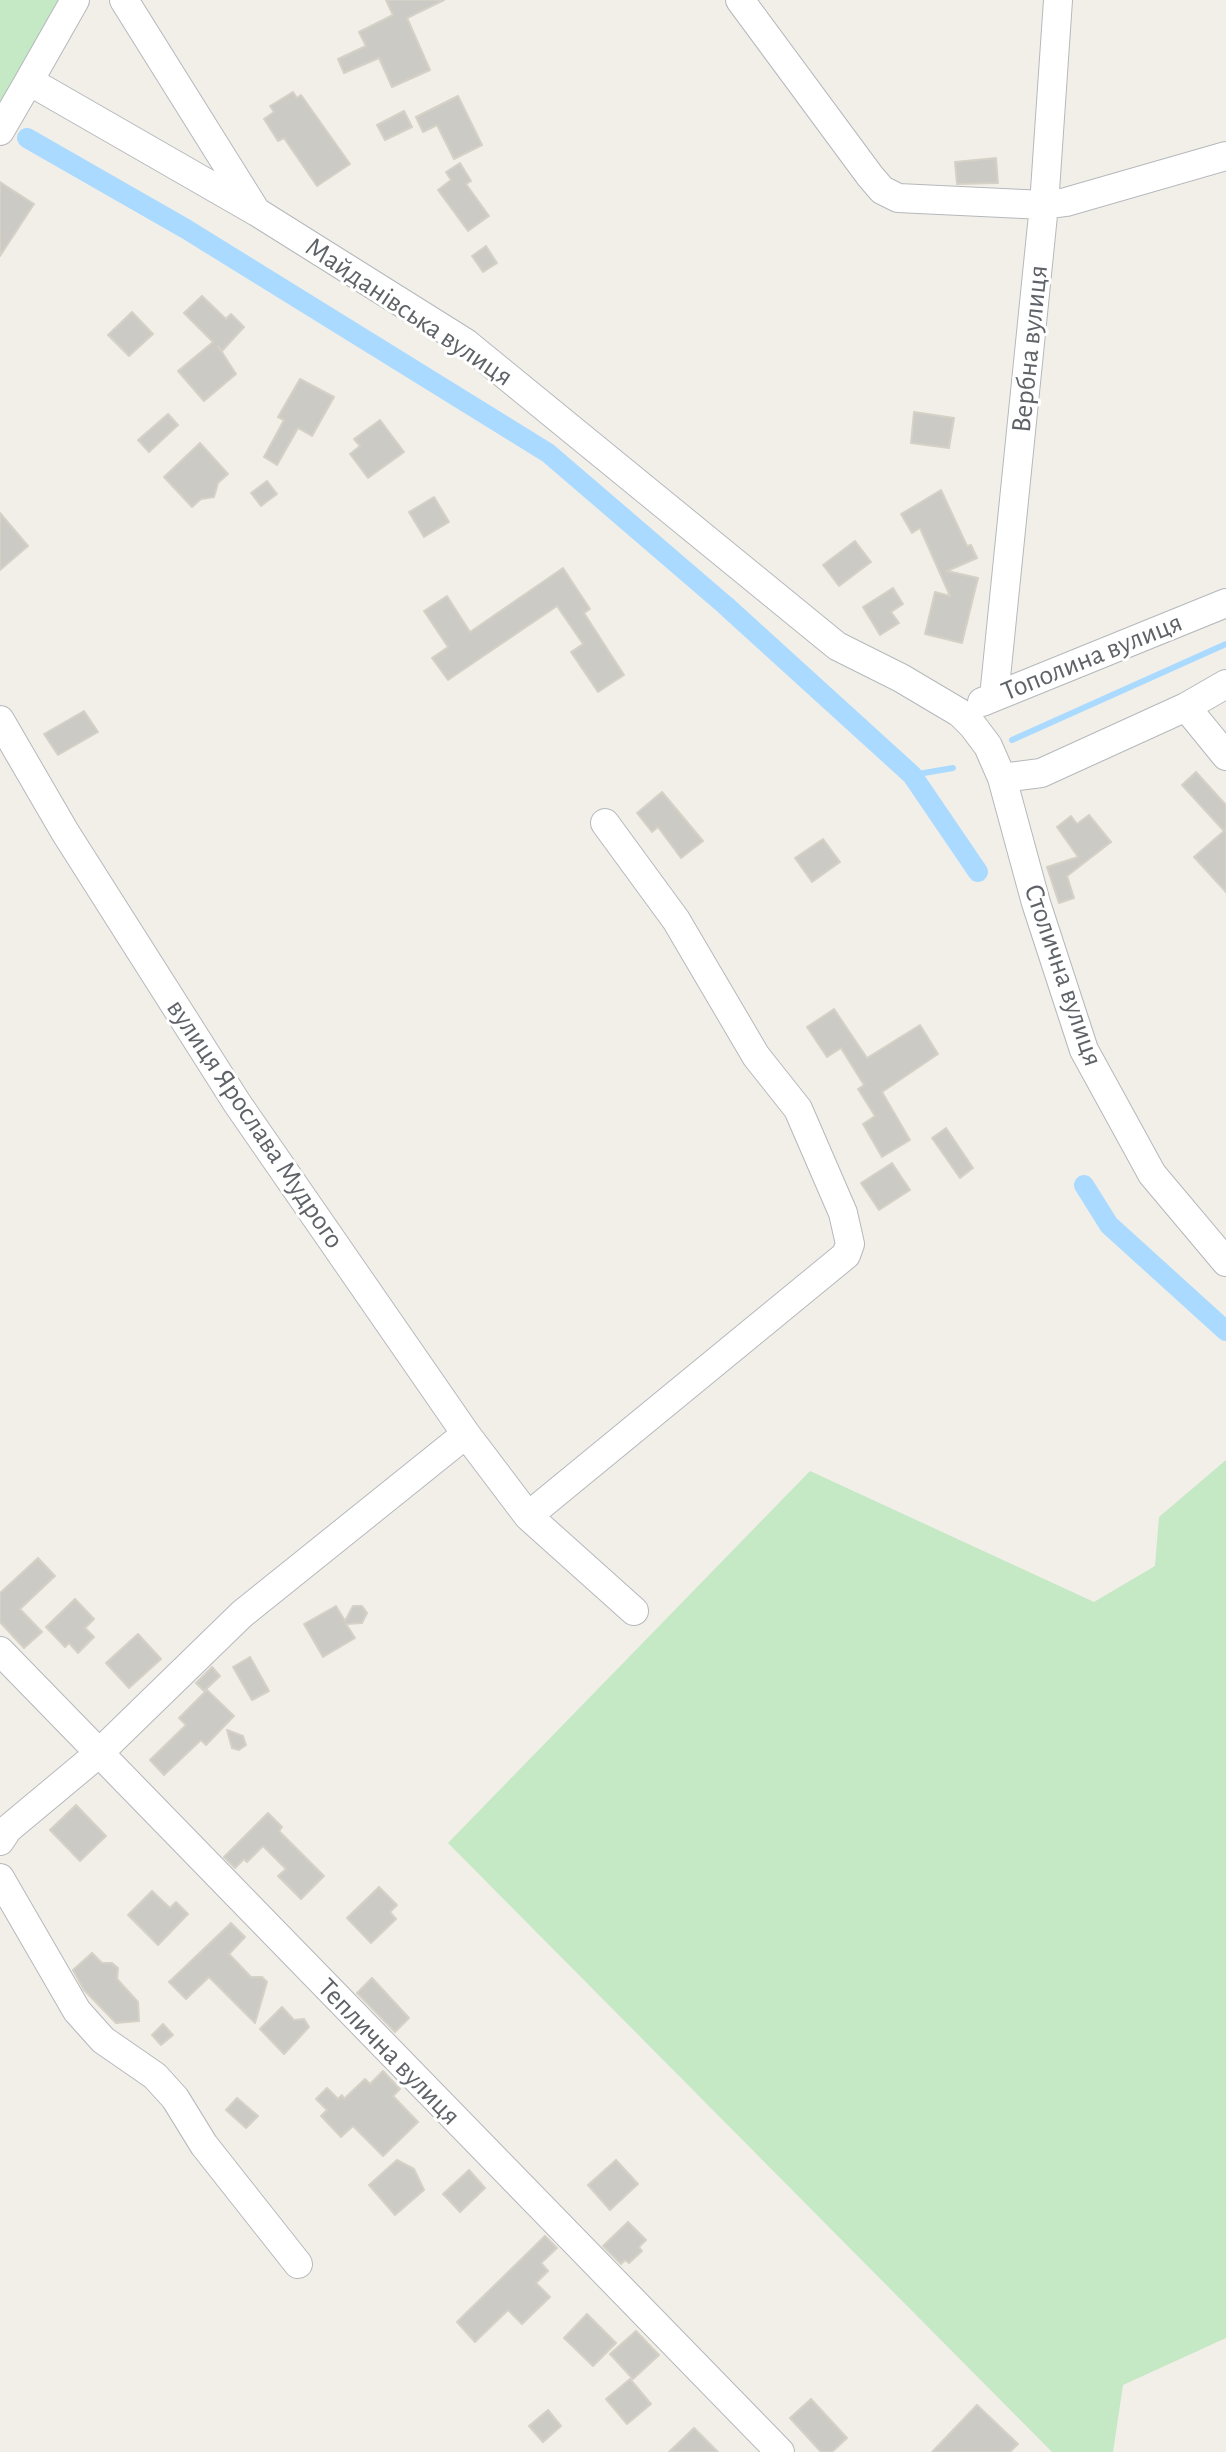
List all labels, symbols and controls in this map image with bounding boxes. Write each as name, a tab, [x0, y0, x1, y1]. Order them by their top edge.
street label: Майданівська вулиця	[299, 230, 519, 394]
street label: Вербна вулиця	[1004, 264, 1056, 434]
street label: Тополина вулиця	[997, 605, 1187, 709]
street label: Столична вулиця	[1016, 879, 1110, 1071]
street label: вулиця Ярослава Мудрого	[159, 993, 351, 1255]
street label: Теплична вулиця	[311, 1972, 467, 2132]

